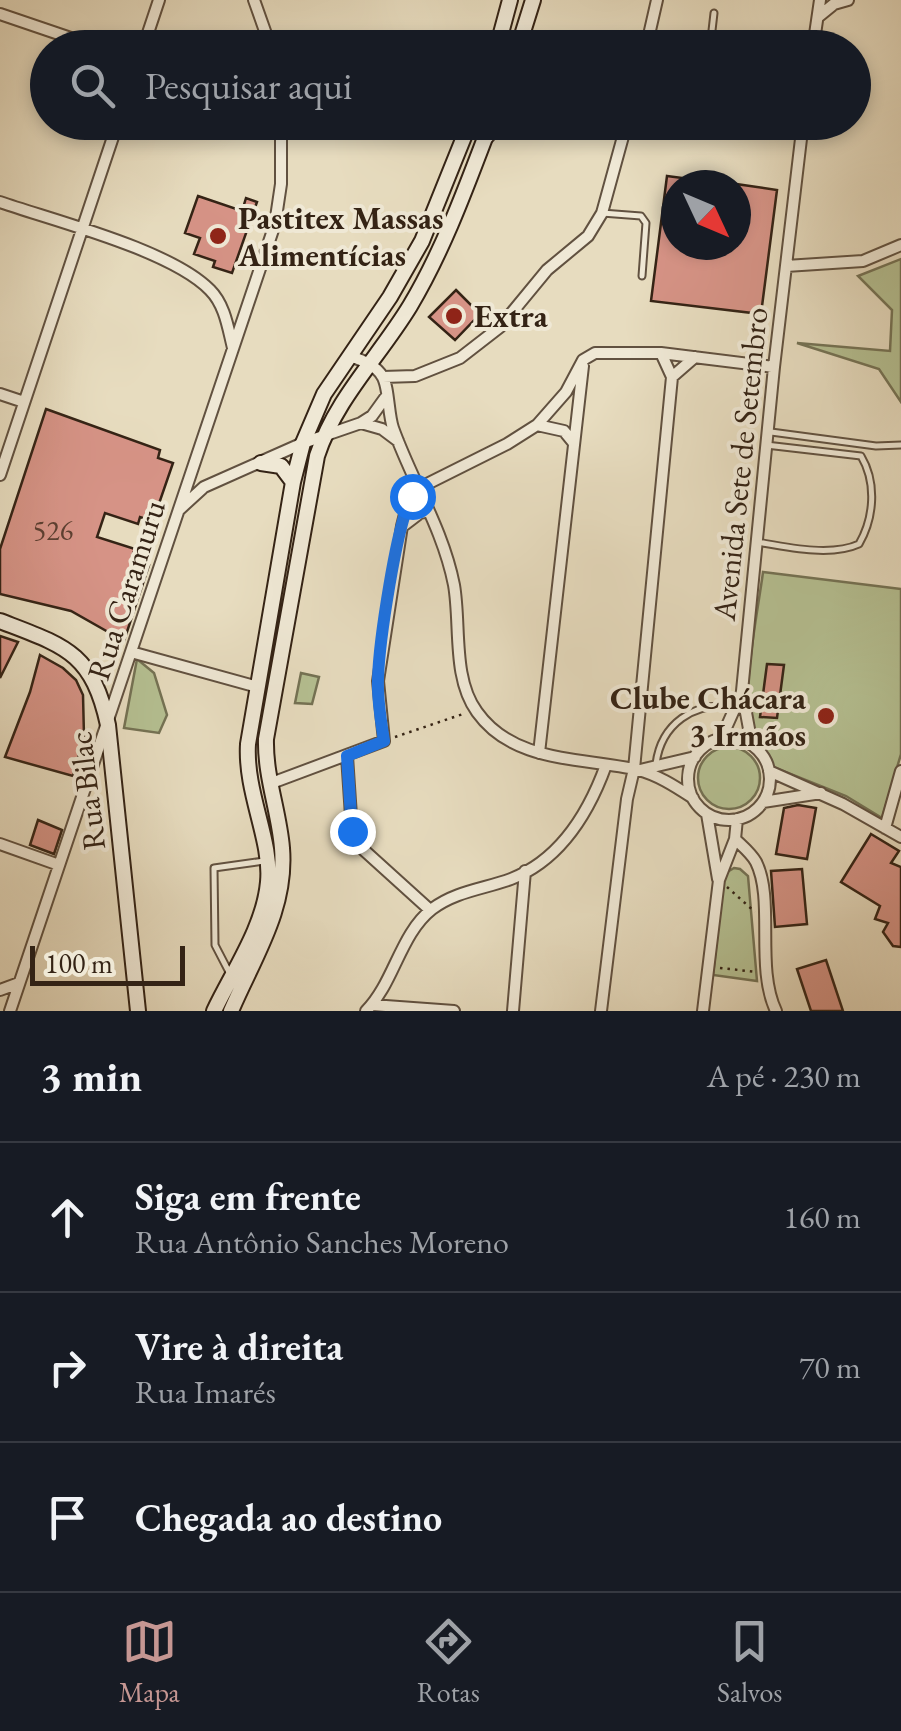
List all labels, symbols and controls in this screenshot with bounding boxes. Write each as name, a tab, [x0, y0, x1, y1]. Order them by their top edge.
search box	[30, 30, 871, 140]
icon: search	[65, 58, 120, 113]
text: Pesquisar aqui	[145, 61, 352, 110]
north arrow	[661, 170, 751, 260]
place label: Pastitex Massas Alimentícias	[237, 197, 444, 276]
marker: Pastitex Massas Alimentícias	[207, 225, 229, 247]
place label: Extra	[474, 295, 549, 337]
marker: Extra	[443, 305, 465, 327]
street label: Avenida Sete de Setembro	[703, 305, 777, 624]
route start	[390, 474, 436, 520]
street label: Rua Caramuru	[77, 494, 175, 685]
house number: 526	[33, 512, 73, 548]
place label: Clube Chácara 3 Irmãos	[610, 677, 807, 756]
marker: Clube Chácara 3 Irmãos	[815, 705, 837, 727]
street label: Rua Bilac	[59, 729, 115, 853]
route end	[330, 809, 376, 855]
scale bar	[30, 941, 185, 986]
text: 100 m	[45, 945, 113, 981]
text: 3 min	[40, 1049, 142, 1104]
text: A pé · 230 m	[707, 1055, 861, 1097]
text: Siga em frente	[135, 1172, 361, 1221]
icon: ahead	[40, 1190, 95, 1245]
text: 160 m	[784, 1196, 861, 1238]
text: Rua Antônio Sanches Moreno	[135, 1221, 509, 1263]
text: Vire à direita	[135, 1322, 343, 1371]
icon: right	[40, 1340, 95, 1395]
text: 70 m	[799, 1346, 861, 1388]
text: Rua Imarés	[135, 1371, 276, 1413]
icon: arrive	[40, 1490, 95, 1545]
text: Chegada ao destino	[135, 1493, 442, 1542]
tab: Mapa	[119, 1614, 180, 1710]
tab: Rotas	[417, 1614, 480, 1710]
tab: Salvos	[717, 1614, 782, 1710]

